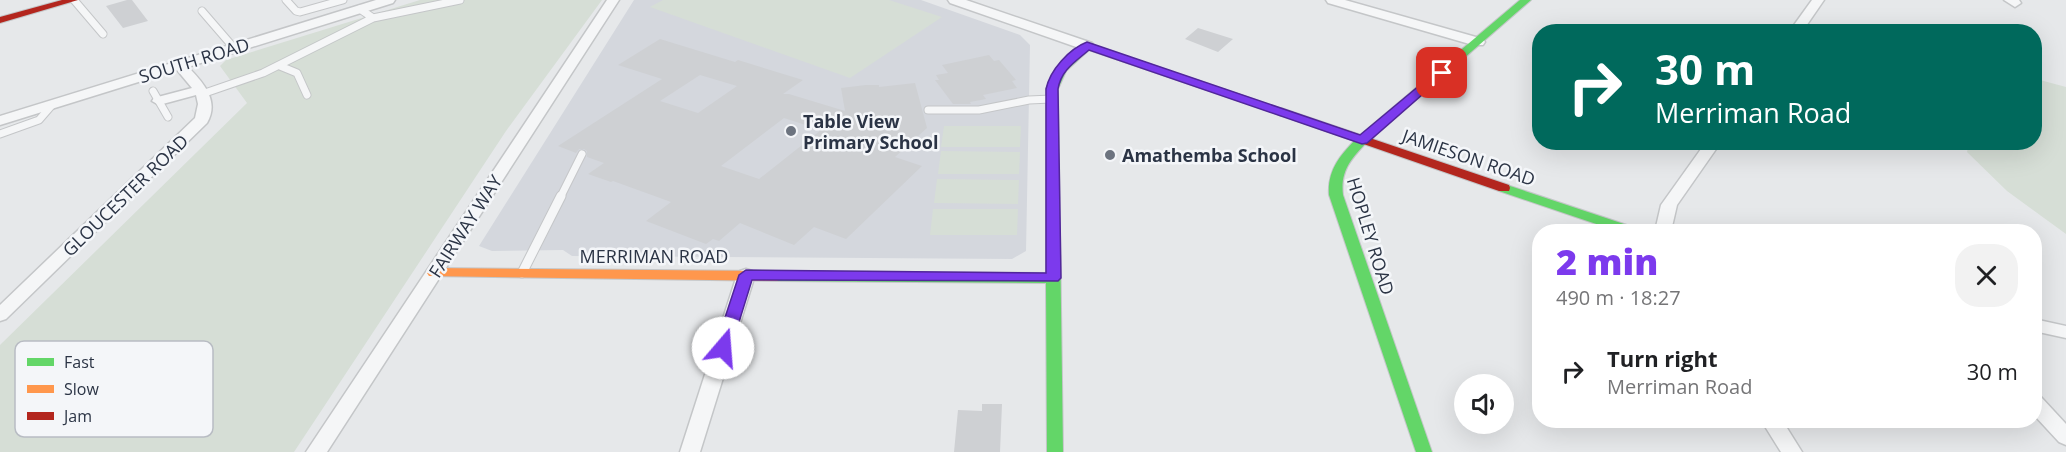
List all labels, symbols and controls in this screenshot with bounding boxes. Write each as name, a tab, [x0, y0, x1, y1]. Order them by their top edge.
street label: SOUTH ROAD	[136, 32, 252, 88]
text: 30 m	[1655, 40, 1755, 97]
pin	[1416, 47, 1467, 98]
icon: right	[1556, 48, 1634, 126]
icon: arrive	[1425, 56, 1458, 89]
text: Merriman Road	[1655, 94, 1851, 131]
place label: Table View Primary School	[803, 109, 938, 154]
street label: JAMIESON ROAD	[1397, 122, 1539, 191]
marker: Table View Primary School	[784, 124, 798, 138]
street label: GLOUCESTER ROAD	[57, 129, 193, 261]
place label: Amathemba School	[1122, 143, 1297, 167]
marker: Amathemba School	[1103, 148, 1117, 162]
street label: FAIRWAY WAY	[423, 169, 508, 282]
street label: HOPLEY ROAD	[1342, 174, 1400, 298]
text: 2 min	[1556, 237, 1658, 286]
street label: MERRIMAN ROAD	[580, 244, 728, 268]
button: close	[1955, 244, 2018, 307]
text: 490 m · 18:27	[1556, 284, 1681, 311]
position arrow	[691, 316, 755, 380]
legend	[15, 341, 213, 437]
text: Turn right	[1607, 343, 1718, 373]
text: Fast	[64, 351, 95, 373]
icon: right	[1556, 355, 1589, 388]
text: 30 m	[1967, 356, 2018, 386]
text: Merriman Road	[1607, 373, 1752, 400]
map controls	[1454, 374, 1514, 434]
button: sound	[1454, 374, 1514, 434]
text: Slow	[64, 378, 99, 400]
text: Jam	[62, 405, 92, 427]

